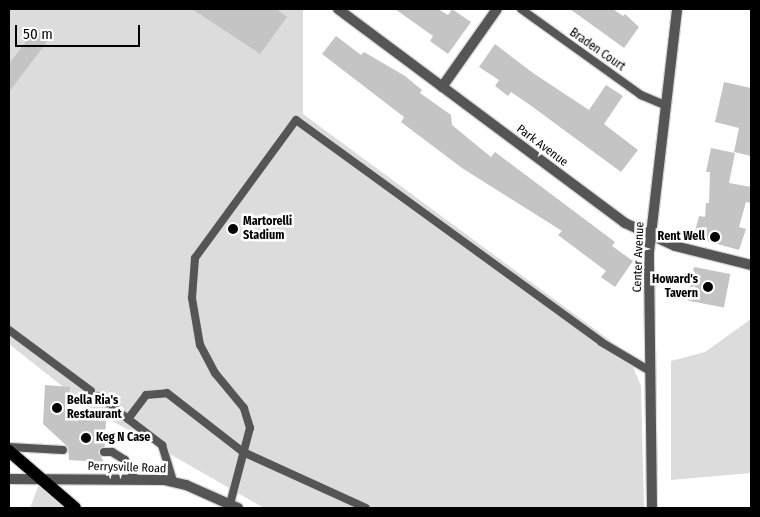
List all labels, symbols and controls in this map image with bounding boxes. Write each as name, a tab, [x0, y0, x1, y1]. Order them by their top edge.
scale bar	[18, 15, 142, 47]
text: 50 m	[23, 25, 53, 43]
street label: Braden Court	[567, 26, 627, 74]
street label: Park Avenue	[514, 122, 570, 170]
place label: Martorelli Stadium	[243, 215, 292, 243]
street label: Center Avenue	[631, 221, 647, 293]
marker: Martorelli Stadium	[227, 223, 239, 235]
place label: Rent Well	[658, 230, 705, 244]
marker: Rent Well	[709, 231, 721, 243]
place label: Howard's Tavern	[652, 273, 698, 301]
marker: Howard's Tavern	[702, 281, 714, 293]
place label: Bella Ria's Restaurant	[67, 394, 122, 422]
marker: Bella Ria's Restaurant	[51, 402, 63, 414]
place label: Keg N Case	[96, 431, 150, 445]
marker: Keg N Case	[80, 432, 92, 444]
street label: Perrysville Road	[87, 459, 167, 477]

